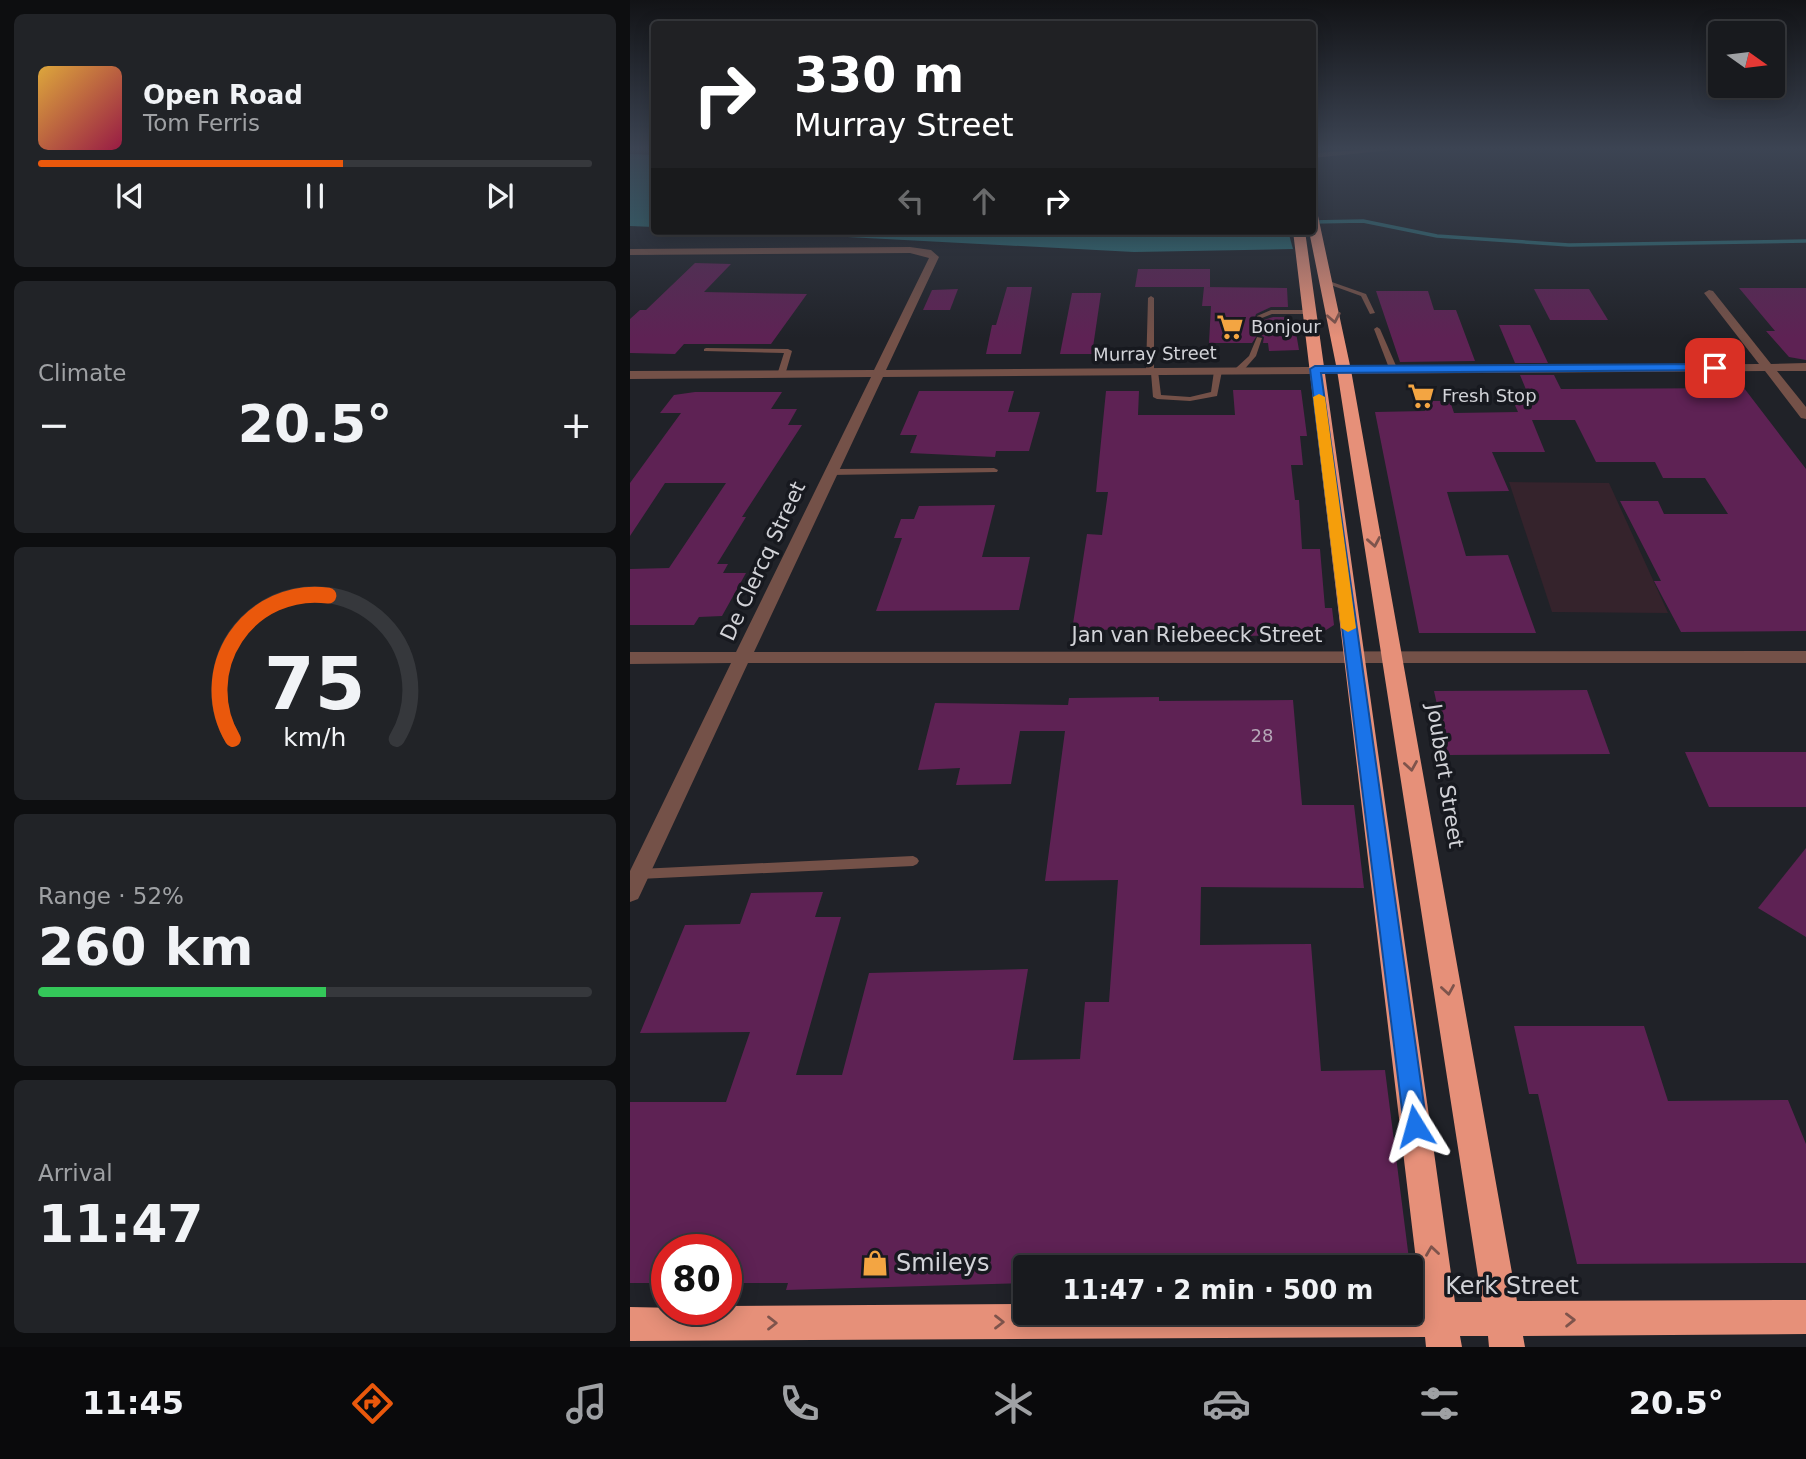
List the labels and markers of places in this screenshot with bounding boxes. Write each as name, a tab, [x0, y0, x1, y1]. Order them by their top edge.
supermarket icon: Bonjour	[1215, 312, 1245, 342]
place label: Bonjour	[1251, 316, 1321, 337]
pin	[1685, 338, 1745, 398]
supermarket icon: Fresh Stop	[1406, 381, 1436, 411]
place label: Fresh Stop	[1442, 385, 1537, 406]
shop icon: Smileys	[860, 1248, 890, 1278]
place label: Smileys	[896, 1249, 989, 1277]

